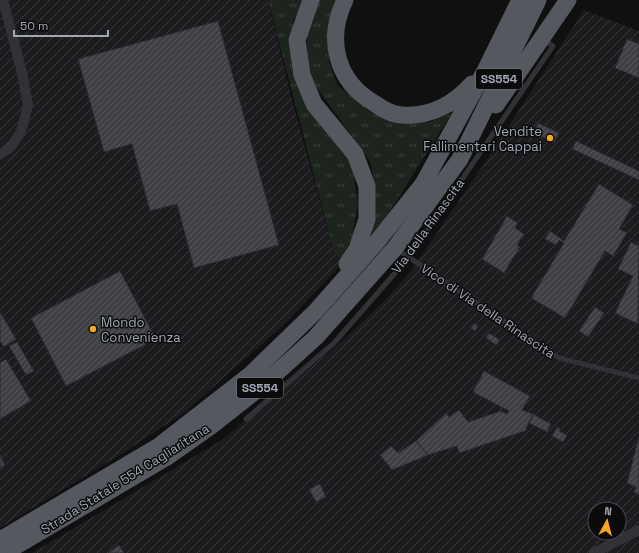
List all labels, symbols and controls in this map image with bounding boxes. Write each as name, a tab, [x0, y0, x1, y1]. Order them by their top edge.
scale bar	[14, 12, 108, 38]
text: 50 m	[20, 18, 48, 34]
road number: SS554	[476, 69, 522, 89]
place label: Vendite Fallimentari Cappai	[423, 123, 542, 155]
marker: Vendite Fallimentari Cappai	[545, 133, 555, 143]
street label: Via della Rinascita	[388, 175, 468, 277]
street label: Vico di Via della Rinascita	[418, 260, 559, 363]
place label: Mondo Convenienza	[101, 314, 181, 346]
marker: Mondo Convenienza	[88, 324, 98, 334]
road number: SS554	[237, 378, 283, 398]
street label: Strada Statale 554 Cagliaritana	[38, 420, 213, 538]
north arrow	[587, 501, 627, 541]
text: N	[604, 504, 613, 518]

